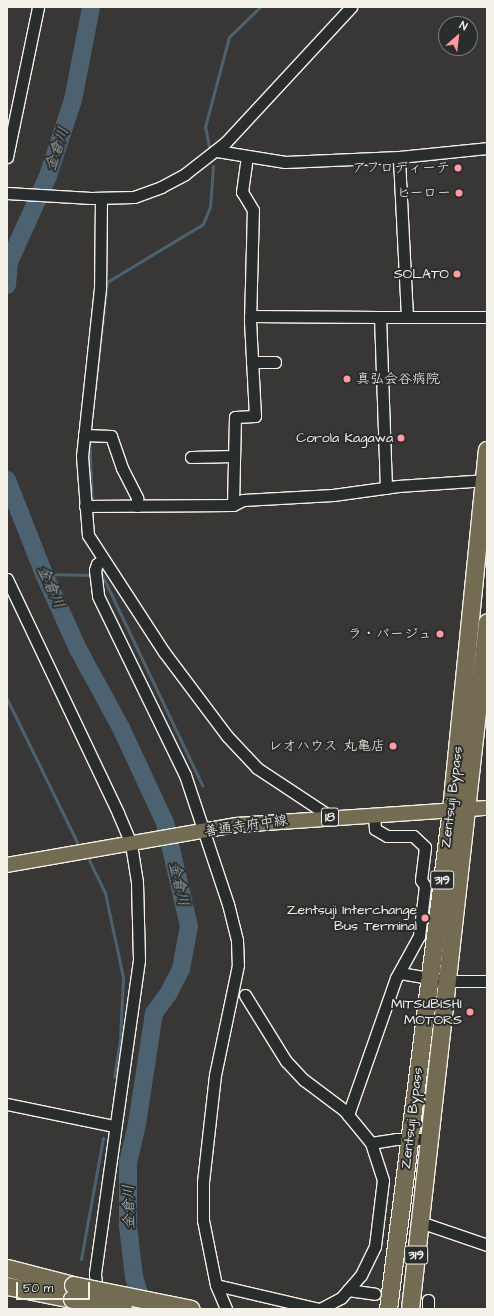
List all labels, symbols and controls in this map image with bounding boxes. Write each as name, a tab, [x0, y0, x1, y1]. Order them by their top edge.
north arrow	[438, 16, 478, 56]
text: N	[457, 18, 470, 34]
water label: 金倉川	[41, 125, 73, 173]
place label: アフロディーテ	[352, 160, 450, 176]
marker: アフロディーテ	[453, 163, 463, 173]
place label: ヒーロー	[396, 185, 451, 201]
marker: ヒーロー	[454, 188, 464, 198]
place label: SOLATO	[394, 266, 449, 282]
marker: SOLATO	[452, 269, 462, 279]
place label: 真弘会谷病院	[356, 371, 440, 387]
marker: 真弘会谷病院	[341, 373, 353, 385]
place label: Corola Kagawa	[296, 430, 393, 446]
marker: Corola Kagawa	[396, 433, 406, 443]
water label: 金倉川	[34, 563, 68, 611]
place label: ラ・パージュ	[348, 626, 432, 642]
marker: ラ・パージュ	[435, 629, 445, 639]
place label: レオハウス 丸亀店	[267, 738, 385, 754]
marker: レオハウス 丸亀店	[388, 741, 398, 751]
street label: Zentsuji Bypass	[437, 745, 467, 849]
road number: 18	[320, 806, 340, 828]
street label: 善通寺府中線	[203, 812, 289, 840]
water label: 金倉川	[165, 860, 193, 908]
road number: 319	[430, 869, 454, 891]
place label: Zentsuji Interchange Bus Terminal	[287, 902, 417, 934]
marker: Zentsuji Interchange Bus Terminal	[420, 913, 430, 923]
place label: MITSUBISHI MOTORS	[391, 996, 462, 1028]
marker: MITSUBISHI MOTORS	[465, 1007, 475, 1017]
street label: Zentsuji Bypass	[397, 1066, 427, 1170]
water label: 金倉川	[120, 1184, 138, 1230]
road number: 319	[404, 1244, 428, 1266]
scale bar	[18, 1274, 92, 1300]
text: 50 m	[23, 1280, 53, 1297]

